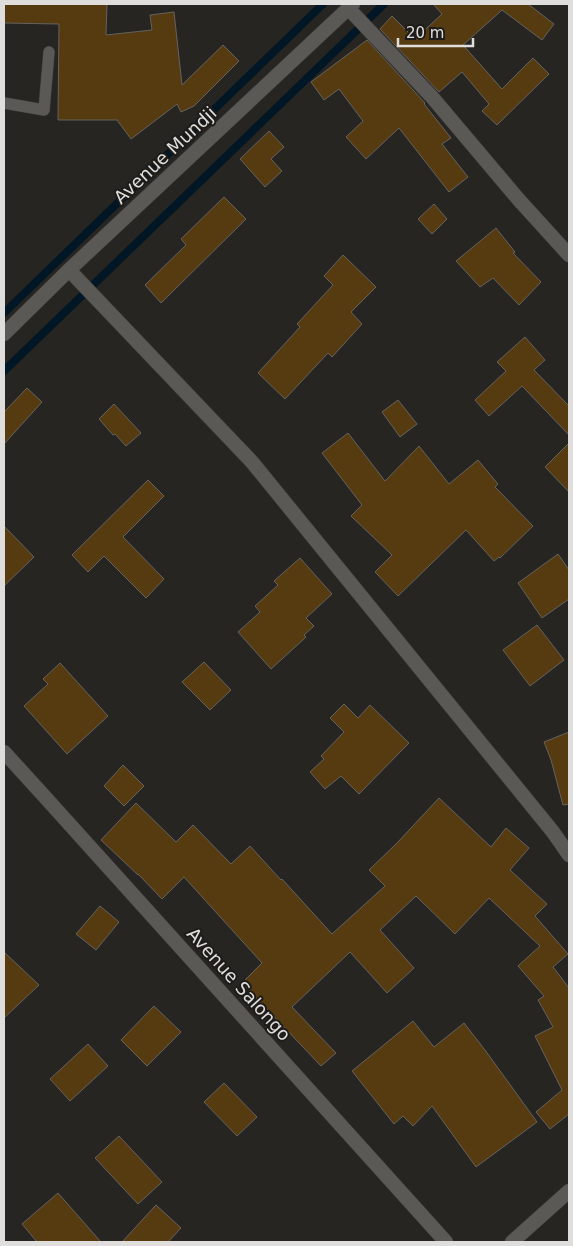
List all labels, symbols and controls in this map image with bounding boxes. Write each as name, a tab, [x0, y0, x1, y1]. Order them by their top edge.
scale bar	[398, 15, 473, 47]
text: 20 m	[406, 24, 444, 42]
street label: Avenue Mundji	[109, 102, 221, 208]
street label: Avenue Salongo	[183, 923, 295, 1045]

